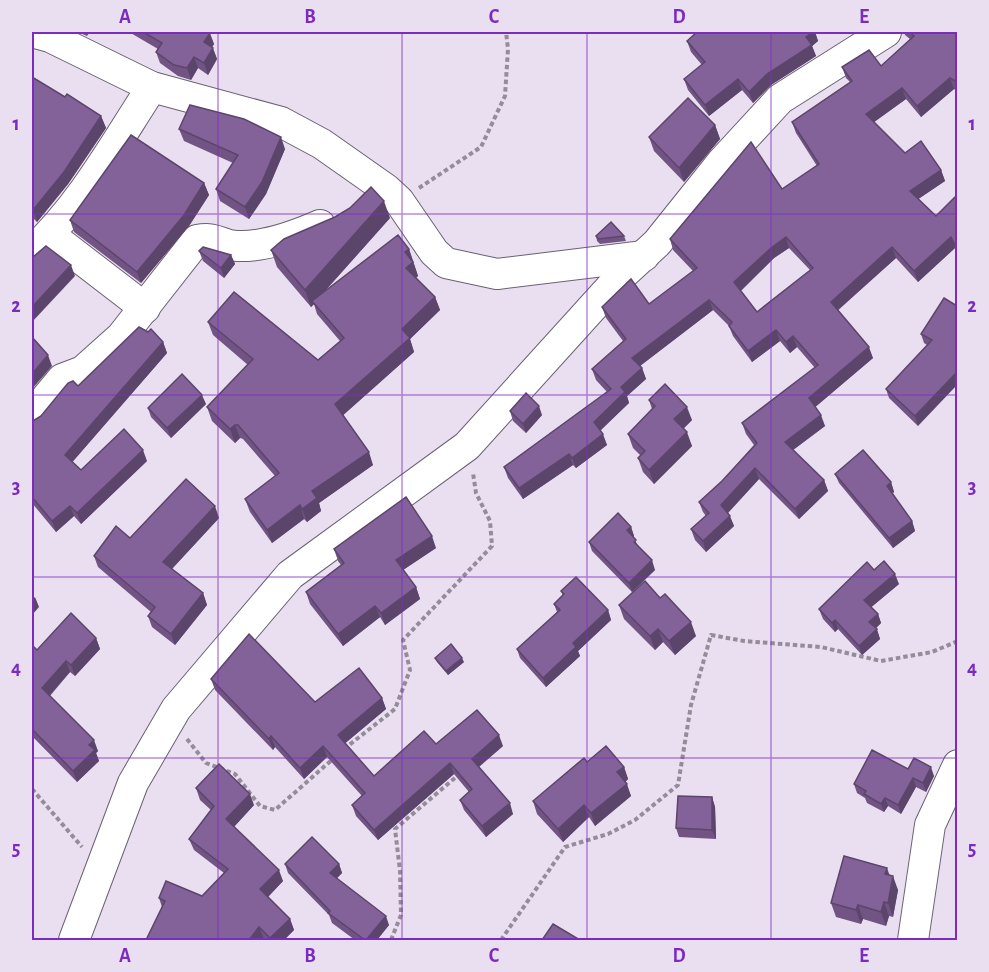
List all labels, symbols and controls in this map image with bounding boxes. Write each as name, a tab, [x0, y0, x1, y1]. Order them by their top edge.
text: A	[119, 7, 131, 27]
text: B	[304, 7, 316, 27]
text: C	[489, 7, 500, 27]
text: D	[672, 7, 686, 27]
text: E	[859, 7, 869, 27]
text: 1	[12, 114, 20, 134]
text: 1	[968, 114, 976, 134]
text: 2	[11, 296, 21, 316]
text: 2	[967, 296, 977, 316]
text: 3	[12, 477, 20, 497]
text: 3	[968, 477, 976, 497]
text: 4	[11, 658, 21, 678]
text: 4	[967, 658, 977, 678]
text: 5	[12, 839, 20, 859]
text: 5	[968, 839, 976, 859]
text: A	[119, 946, 131, 966]
text: B	[304, 946, 316, 966]
text: C	[489, 946, 500, 966]
text: D	[672, 946, 686, 966]
text: E	[859, 946, 869, 966]

